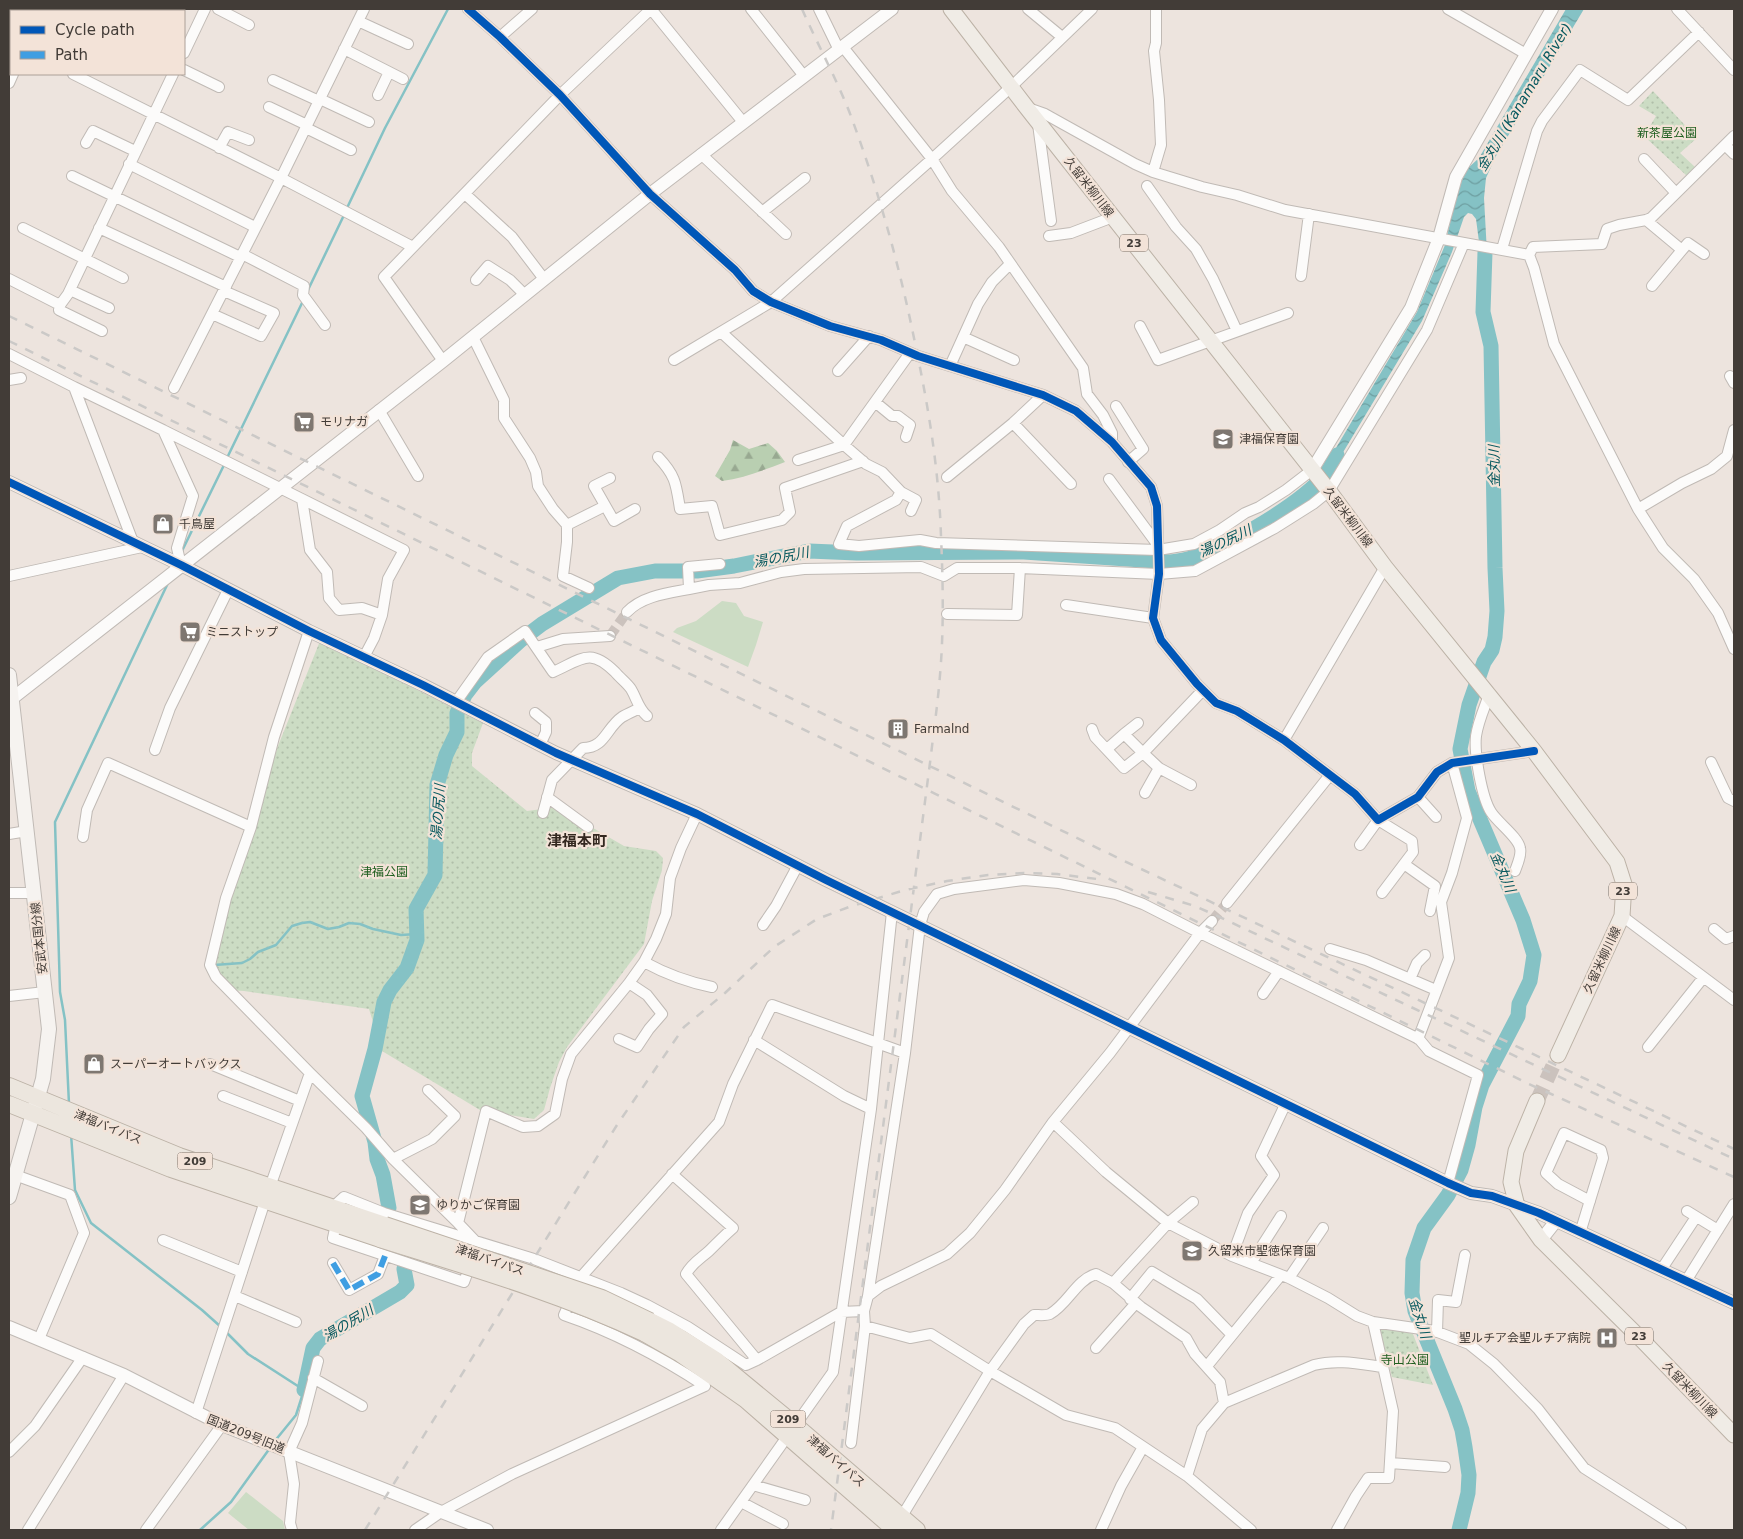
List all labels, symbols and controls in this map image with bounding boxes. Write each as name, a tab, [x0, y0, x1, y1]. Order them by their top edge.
legend	[10, 10, 185, 75]
water label: 金丸川 (Kanamaru River)	[1473, 20, 1575, 174]
text: Cycle path	[55, 21, 135, 39]
text: Path	[55, 46, 88, 64]
park label: 新茶屋公園	[1637, 126, 1697, 140]
street label: 久留米柳川線	[1061, 154, 1117, 220]
road number: 23	[1120, 234, 1148, 252]
supermarket icon: モリナガ	[292, 410, 316, 434]
place label: モリナガ	[320, 415, 368, 429]
school or university icon: 津福保育園	[1211, 427, 1235, 451]
place label: 津福保育園	[1239, 432, 1299, 446]
water label: 金丸川	[1486, 443, 1502, 487]
street label: 久留米柳川線	[1321, 484, 1375, 550]
shop icon: 千鳥屋	[151, 512, 175, 536]
place label: 千鳥屋	[179, 517, 215, 531]
water label: 湯の尻川	[1196, 521, 1256, 560]
water label: 湯の尻川	[752, 543, 812, 570]
supermarket icon: ミニストップ	[178, 620, 202, 644]
place label: ミニストップ	[206, 625, 278, 639]
building icon: Farmalnd	[886, 717, 910, 741]
place label: Farmalnd	[914, 722, 969, 736]
water label: 湯の尻川	[428, 782, 448, 840]
district label: 津福本町	[547, 832, 607, 850]
water label: 金丸川	[1487, 850, 1519, 896]
park label: 津福公園	[360, 865, 408, 879]
road number: 23	[1609, 882, 1637, 899]
street label: 安武本国分線	[28, 901, 50, 975]
street label: 久留米柳川線	[1580, 924, 1624, 996]
shop icon: スーパーオートバックス	[82, 1052, 106, 1076]
place label: スーパーオートバックス	[110, 1057, 242, 1071]
street label: 津福バイパス	[72, 1107, 144, 1147]
road number: 209	[178, 1152, 212, 1170]
school or university icon: ゆりかご保育園	[408, 1193, 432, 1217]
place label: ゆりかご保育園	[436, 1198, 520, 1212]
school or university icon: 久留米市聖徳保育園	[1180, 1239, 1204, 1263]
street label: 津福バイパス	[454, 1242, 526, 1278]
place label: 久留米市聖徳保育園	[1208, 1244, 1316, 1258]
water label: 金丸川	[1406, 1296, 1435, 1342]
water label: 湯の尻川	[320, 1301, 378, 1344]
hospital icon: 聖ルチア会聖ルチア病院	[1595, 1326, 1619, 1350]
road number: 23	[1625, 1328, 1653, 1344]
place label: 聖ルチア会聖ルチア病院	[1459, 1331, 1591, 1345]
park label: 寺山公園	[1381, 1353, 1429, 1367]
street label: 久留米柳川線	[1660, 1359, 1720, 1421]
road number: 209	[770, 1410, 806, 1428]
street label: 国道209号旧道	[205, 1412, 287, 1456]
street label: 津福バイパス	[804, 1432, 868, 1490]

